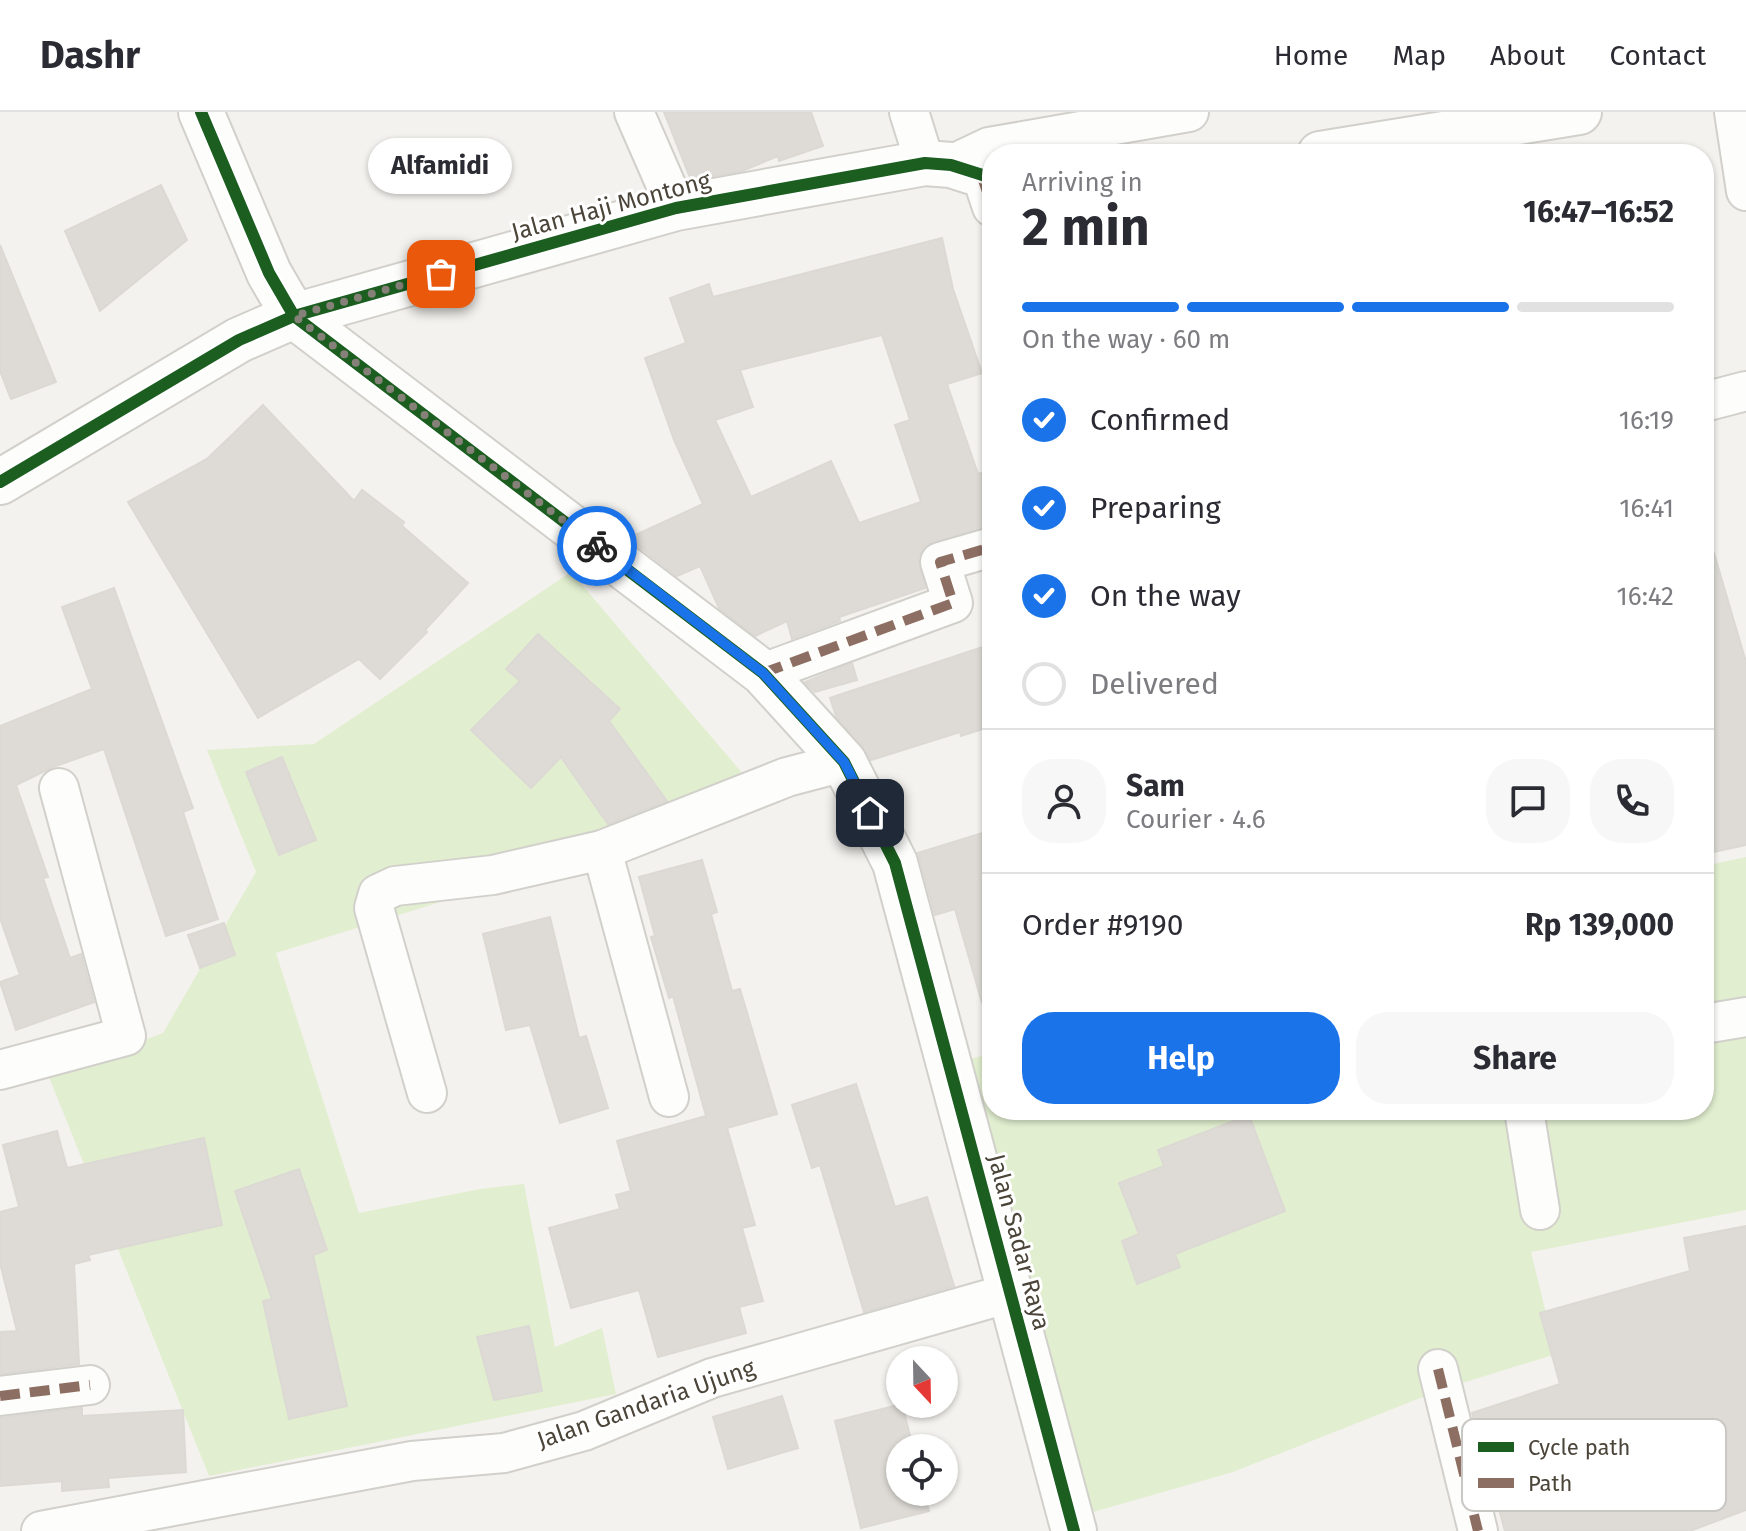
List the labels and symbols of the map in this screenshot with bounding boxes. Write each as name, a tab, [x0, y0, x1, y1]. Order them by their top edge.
callout: Alfamidi	[369, 138, 513, 194]
street label: Jalan Haji Montong	[508, 166, 714, 246]
pin	[407, 240, 475, 308]
courier	[557, 506, 637, 586]
pin	[836, 779, 904, 847]
street label: Jalan Sadar Raya	[982, 1151, 1056, 1333]
north arrow	[886, 1346, 958, 1418]
street label: Jalan Gandaria Ujung	[533, 1353, 759, 1454]
legend	[1462, 1419, 1726, 1511]
text: Cycle path	[1528, 1434, 1630, 1461]
text: Path	[1528, 1470, 1572, 1497]

